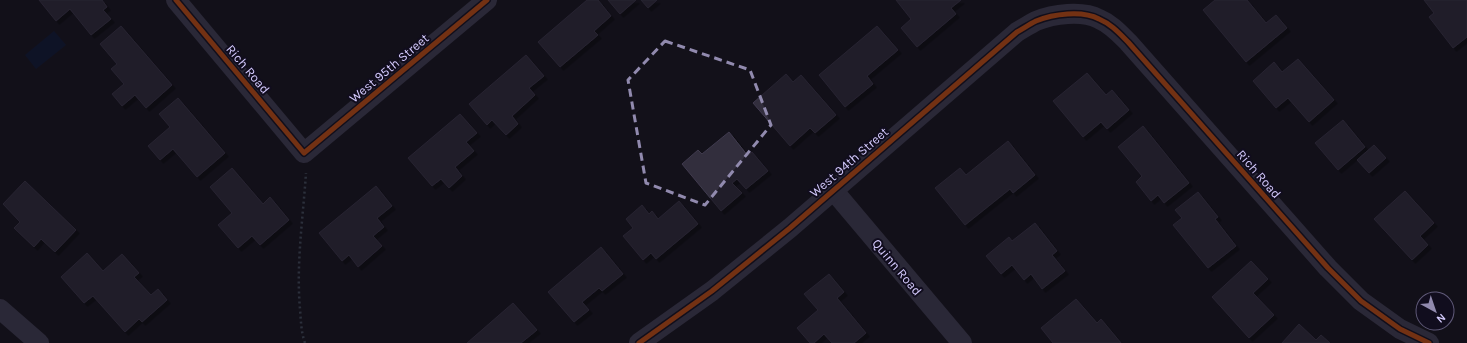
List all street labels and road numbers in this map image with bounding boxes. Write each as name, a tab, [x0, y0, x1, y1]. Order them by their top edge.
street label: West 95th Street	[346, 30, 432, 106]
street label: Rich Road	[223, 41, 273, 97]
street label: West 94th Street	[807, 124, 891, 200]
street label: Rich Road	[1234, 147, 1284, 201]
street label: Quinn Road	[869, 236, 925, 298]

